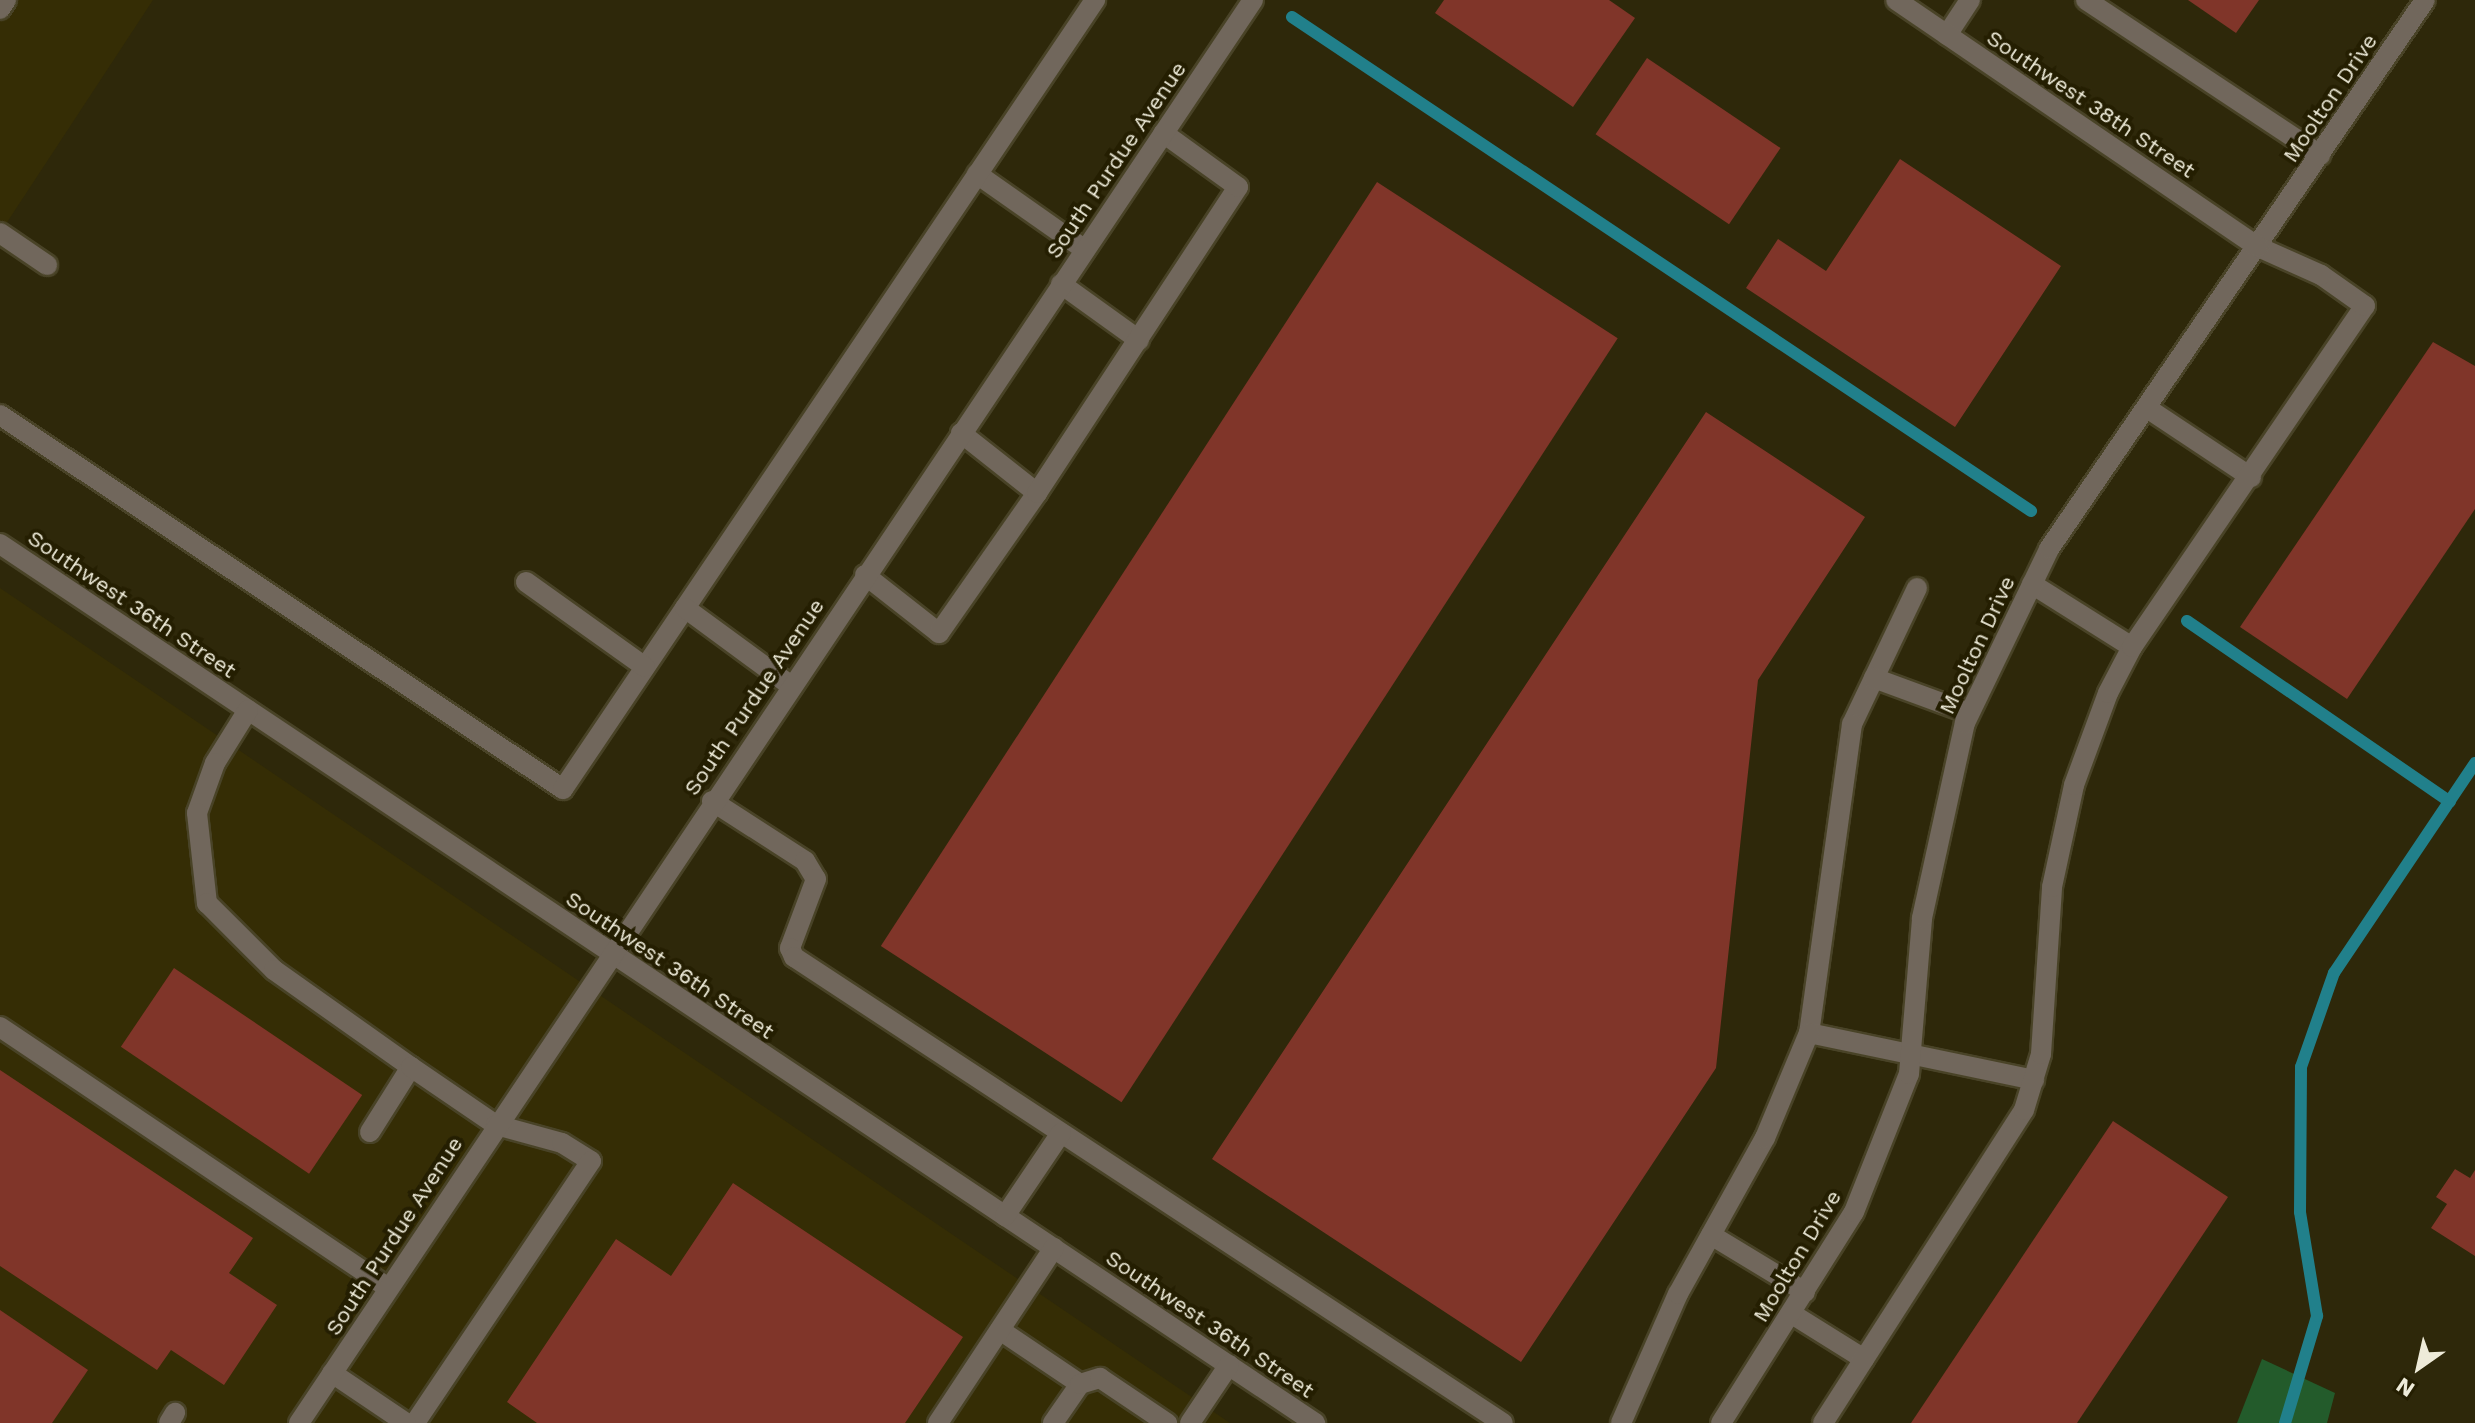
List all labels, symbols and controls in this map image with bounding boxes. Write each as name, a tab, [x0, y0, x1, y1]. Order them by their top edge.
street label: Southwest 38th Street	[1982, 24, 2200, 184]
street label: Moolton Drive	[2277, 29, 2383, 167]
street label: South Purdue Avenue	[1040, 56, 1192, 264]
street label: Southwest 36th Street	[23, 524, 241, 684]
street label: Moolton Drive	[1933, 572, 2021, 718]
street label: South Purdue Avenue	[678, 593, 830, 801]
street label: Southwest 36th Street	[561, 885, 779, 1045]
street label: South Purdue Avenue	[320, 1131, 468, 1341]
street label: Moolton Drive	[1747, 1185, 1847, 1327]
street label: Southwest 36th Street	[1101, 1244, 1319, 1404]
north arrow	[2379, 1327, 2459, 1407]
text: N	[2392, 1372, 2419, 1402]

